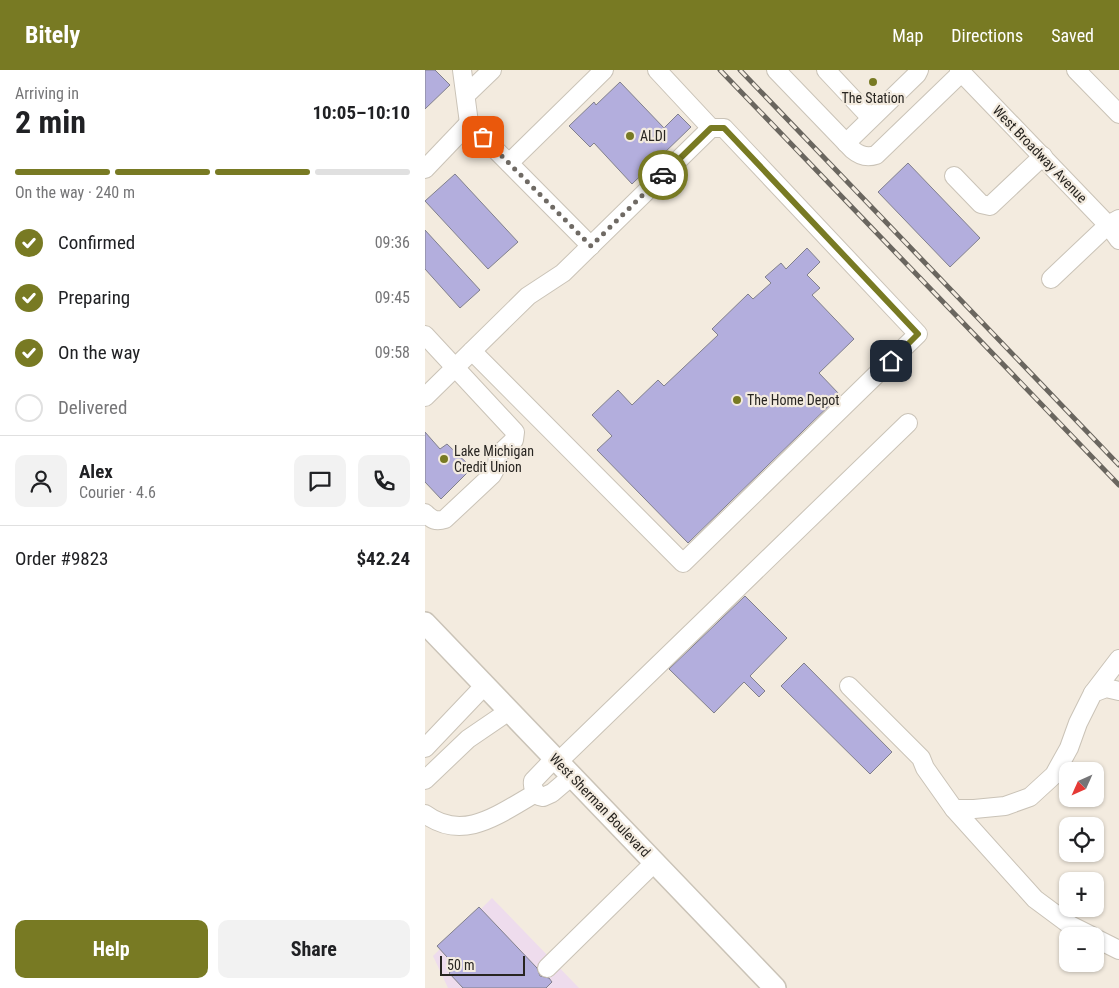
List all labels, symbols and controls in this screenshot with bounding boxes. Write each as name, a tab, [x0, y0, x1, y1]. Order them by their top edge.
text: Bitely	[25, 21, 80, 49]
text: Map	[892, 25, 923, 46]
text: Directions	[951, 25, 1023, 46]
text: Saved	[1051, 25, 1094, 46]
marker: The Station	[867, 76, 879, 88]
text: Arriving in	[15, 84, 79, 103]
place label: The Station	[841, 90, 905, 106]
text: 10:05–10:10	[312, 101, 410, 124]
street label: West Broadway Avenue	[990, 102, 1091, 206]
text: 2 min	[15, 103, 86, 141]
pin	[462, 116, 504, 158]
icon: bag	[469, 123, 497, 151]
place label: ALDI	[640, 128, 666, 144]
marker: ALDI	[624, 130, 636, 142]
courier	[638, 150, 688, 200]
icon: car	[649, 161, 677, 189]
text: On the way · 240 m	[15, 183, 135, 202]
icon: check	[15, 229, 43, 257]
text: Confirmed	[58, 231, 135, 254]
text: 09:36	[375, 233, 410, 252]
icon: check	[15, 284, 43, 312]
text: Preparing	[58, 286, 130, 309]
text: 09:45	[375, 288, 410, 307]
icon: check	[15, 339, 43, 367]
pin	[870, 340, 912, 382]
text: On the way	[58, 341, 140, 364]
text: 09:58	[375, 343, 410, 362]
icon: home	[877, 347, 905, 375]
place label: The Home Depot	[747, 392, 839, 408]
marker: The Home Depot	[731, 394, 743, 406]
text: Delivered	[58, 396, 127, 419]
place label: Lake Michigan Credit Union	[454, 443, 534, 475]
marker: Lake Michigan Credit Union	[438, 453, 450, 465]
button: person	[15, 455, 67, 507]
button: chat	[294, 455, 346, 507]
button: phone	[358, 455, 410, 507]
text: Alex	[79, 460, 113, 483]
text: Courier · 4.6	[79, 483, 156, 502]
text: Order #9823	[15, 547, 108, 570]
text: $42.24	[356, 547, 410, 570]
street label: West Sherman Boulevard	[546, 750, 654, 860]
north arrow	[1059, 762, 1104, 808]
map controls	[1059, 762, 1104, 972]
button: locate	[1059, 817, 1104, 862]
button: +	[1059, 872, 1104, 917]
button: Help	[15, 920, 208, 978]
button: Share	[218, 920, 410, 978]
button: −	[1059, 927, 1104, 972]
scale bar	[440, 953, 525, 976]
text: 50 m	[447, 957, 475, 973]

